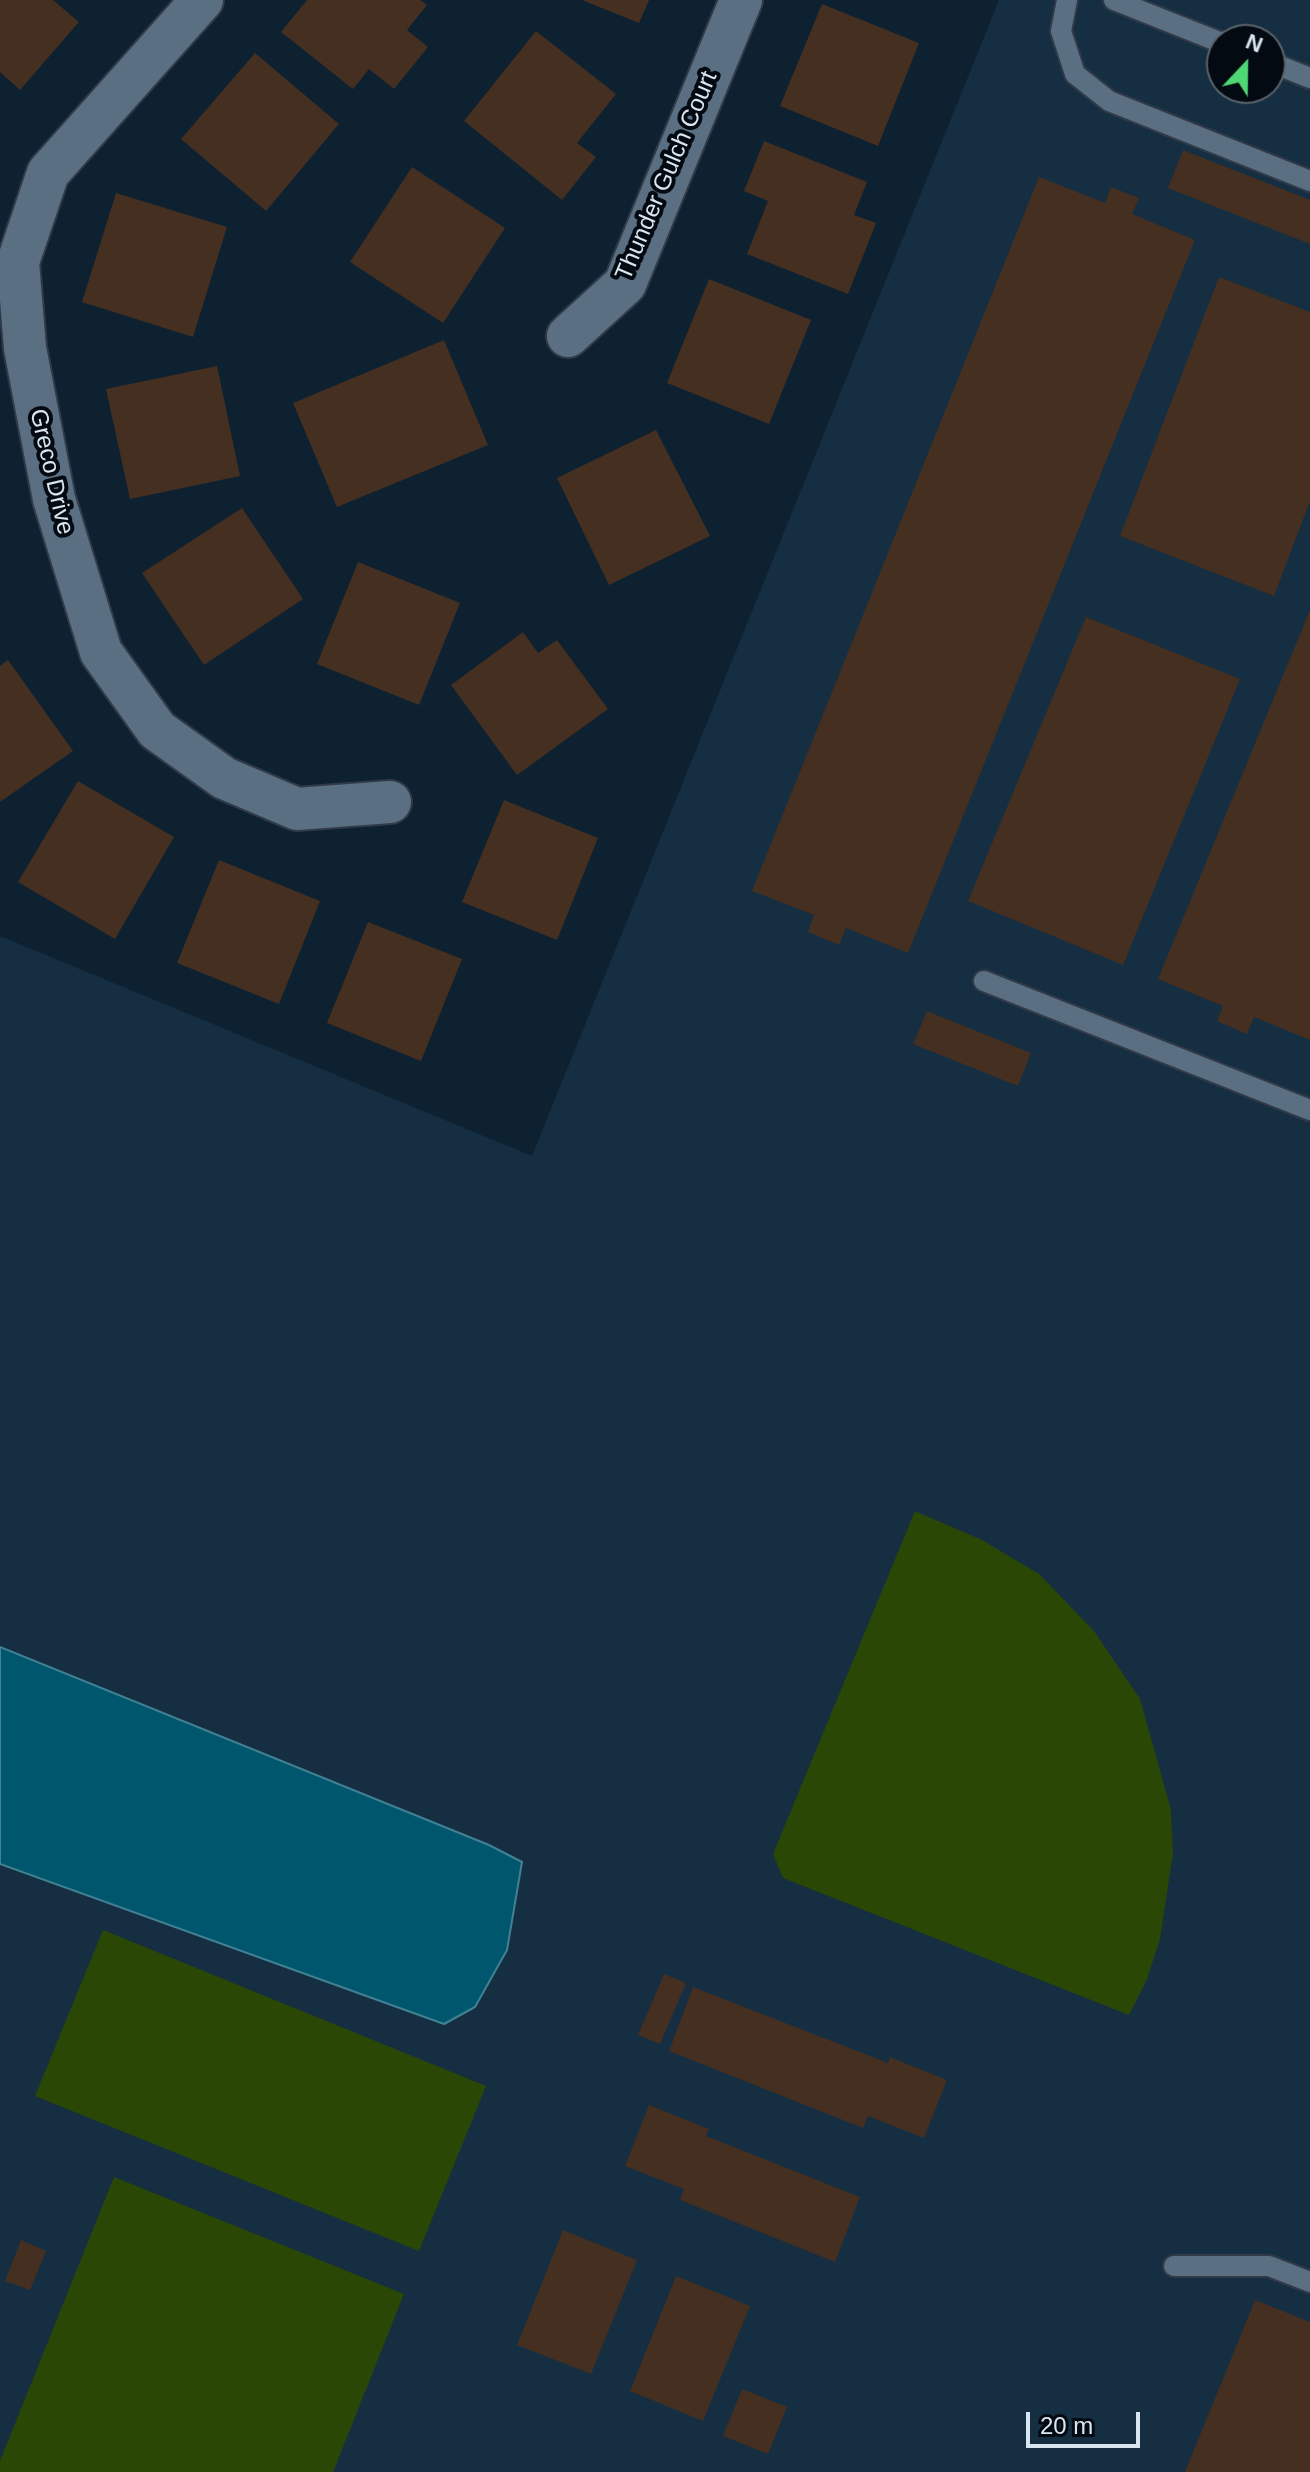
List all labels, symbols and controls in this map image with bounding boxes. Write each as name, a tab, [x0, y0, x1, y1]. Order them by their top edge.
north arrow	[1206, 24, 1286, 104]
text: N	[1242, 29, 1266, 58]
street label: Thunder Gulch Court	[610, 67, 724, 285]
street label: Greco Drive	[23, 406, 79, 538]
scale bar	[1030, 2396, 1144, 2446]
text: 20 m	[1040, 2412, 1093, 2439]

